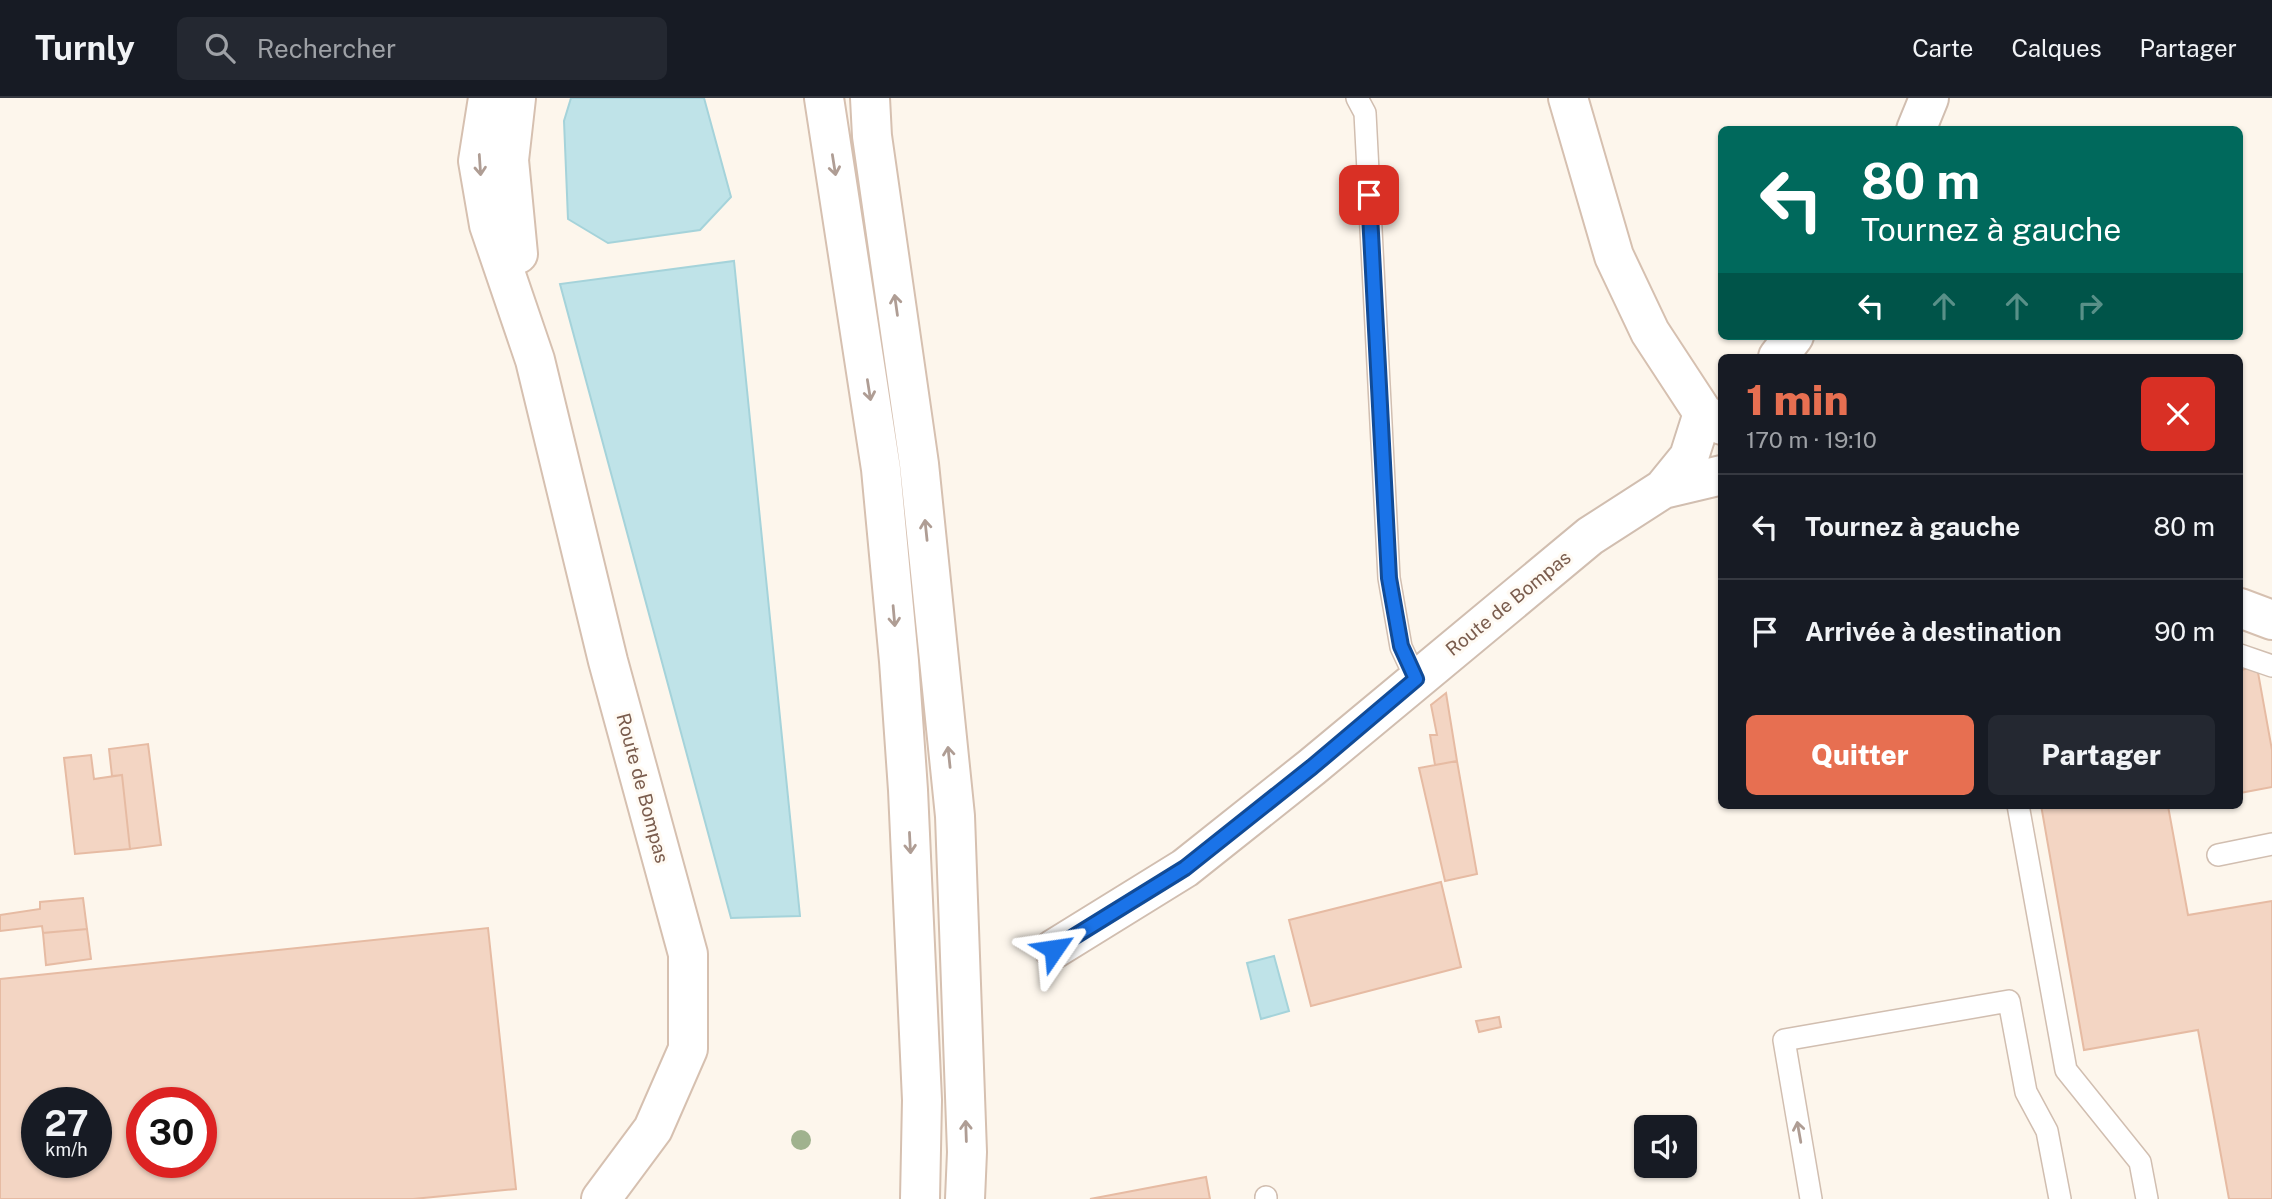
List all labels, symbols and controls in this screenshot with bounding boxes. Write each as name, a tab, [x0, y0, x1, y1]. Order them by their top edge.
search box	[177, 17, 667, 80]
text: Turnly	[35, 29, 135, 67]
icon: search	[201, 29, 239, 67]
text: Rechercher	[257, 33, 396, 64]
text: Carte	[1912, 34, 1973, 62]
text: Calques	[2011, 34, 2102, 62]
text: Partager	[2140, 34, 2237, 62]
text: 80 m	[1861, 152, 1980, 210]
one-way arrow	[474, 153, 487, 176]
one-way arrow	[828, 154, 841, 176]
icon: left	[1746, 154, 1837, 245]
pin	[1339, 165, 1399, 225]
icon: arrive	[1350, 176, 1388, 214]
text: Tournez à gauche	[1861, 211, 2121, 248]
icon: left	[1852, 287, 1890, 325]
icon: ahead	[1925, 287, 1963, 325]
icon: ahead	[1998, 287, 2036, 325]
icon: right	[2071, 287, 2109, 325]
one-way arrow	[890, 294, 903, 317]
text: 1 min	[1746, 375, 1849, 424]
button: close	[2141, 377, 2215, 451]
one-way arrow	[862, 378, 875, 401]
text: 170 m · 19:10	[1746, 426, 1877, 453]
icon: left	[1746, 508, 1784, 546]
text: Tournez à gauche	[1805, 511, 2020, 542]
text: 80 m	[2154, 511, 2215, 542]
one-way arrow	[919, 520, 932, 542]
street label: Route de Bompas	[1441, 546, 1575, 660]
one-way arrow	[888, 605, 901, 627]
icon: arrive	[1746, 613, 1784, 651]
text: Arrivée à destination	[1805, 616, 2062, 647]
text: 90 m	[2154, 616, 2215, 647]
street label: Route de Bompas	[612, 711, 674, 865]
button: Quitter	[1746, 715, 1974, 795]
button: Partager	[1988, 715, 2215, 795]
one-way arrow	[943, 746, 956, 769]
one-way arrow	[904, 831, 917, 854]
position arrow	[1017, 912, 1091, 986]
speed limit sign: 30	[126, 1087, 217, 1178]
text: 27	[44, 1103, 89, 1144]
map controls	[1634, 1115, 1697, 1178]
button: sound	[1634, 1115, 1697, 1178]
one-way arrow	[960, 1120, 973, 1143]
one-way arrow	[1792, 1121, 1805, 1144]
text: km/h	[45, 1139, 88, 1160]

